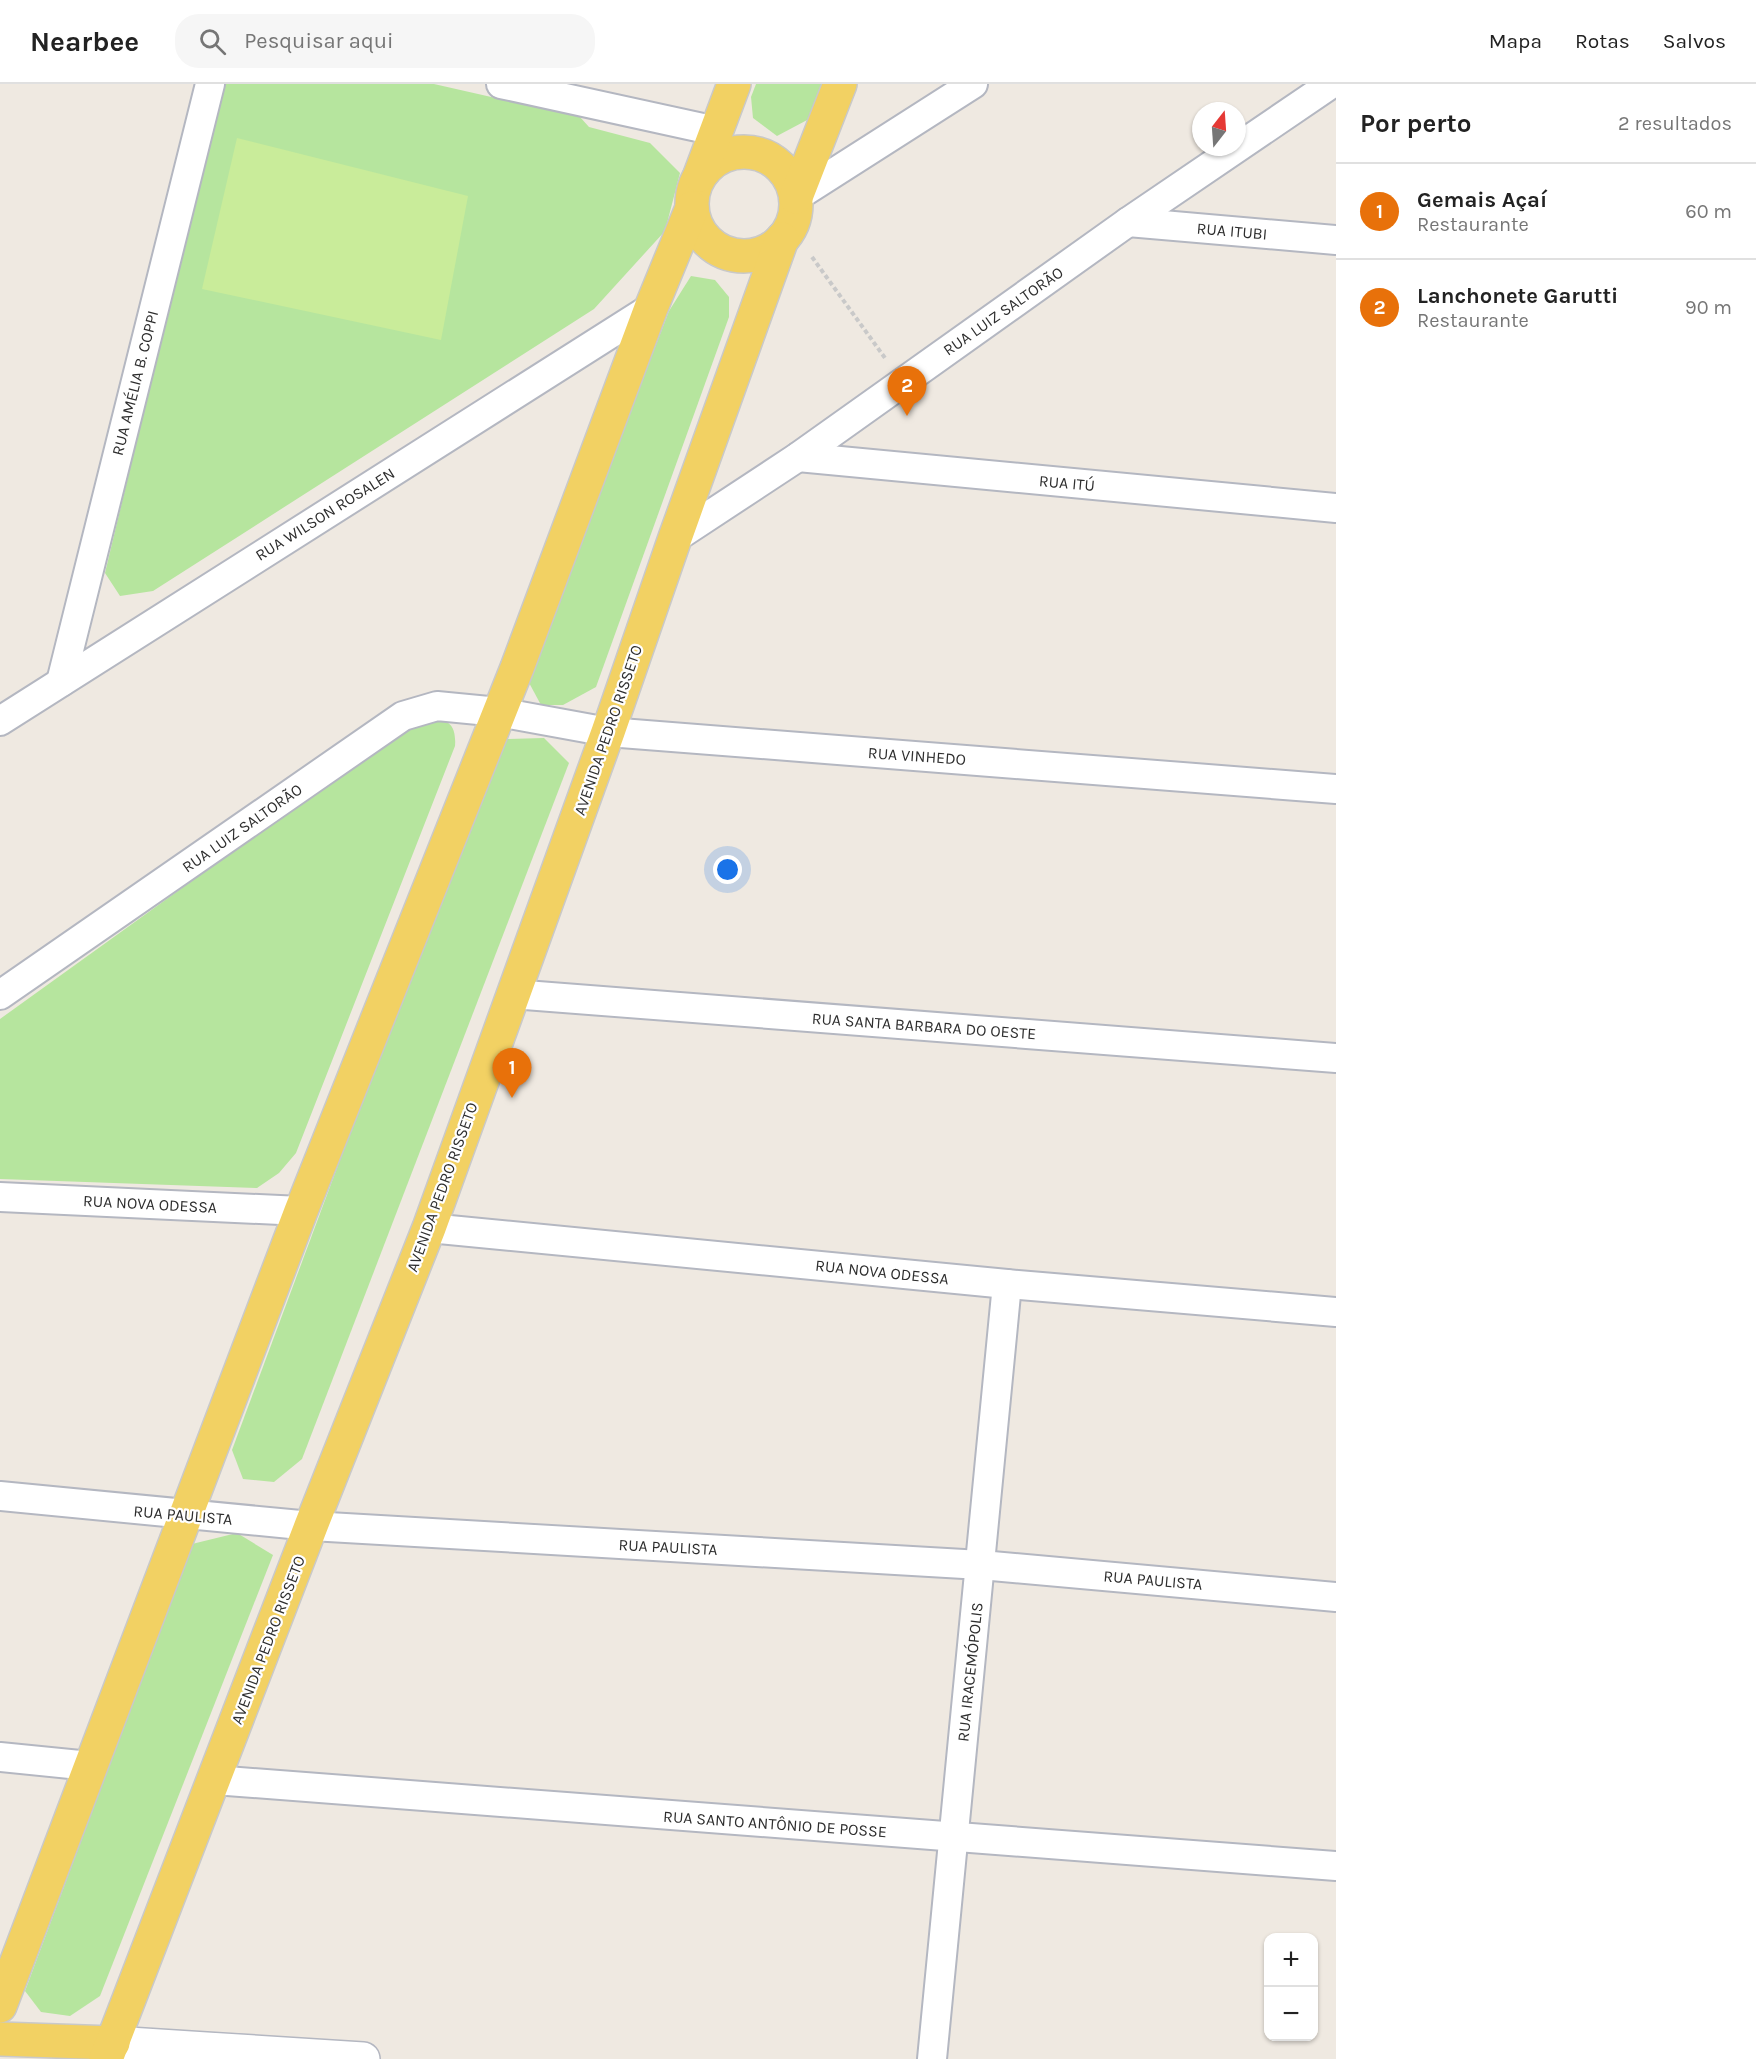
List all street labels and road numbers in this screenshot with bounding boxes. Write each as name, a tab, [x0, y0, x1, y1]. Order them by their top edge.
street label: RUA ITUBI	[1196, 218, 1268, 244]
street label: RUA LUIZ SALTORÃO	[939, 262, 1067, 360]
street label: RUA AMÉLIA B. COPPI	[108, 308, 162, 458]
street label: RUA WILSON ROSALEN	[252, 463, 398, 565]
street label: RUA ITÚ	[1038, 471, 1096, 495]
street label: AVENIDA PEDRO RISSETO	[570, 642, 646, 818]
street label: RUA VINHEDO	[867, 743, 967, 769]
street label: RUA LUIZ SALTORÃO	[178, 779, 306, 877]
street label: RUA SANTA BARBARA DO OESTE	[811, 1009, 1037, 1043]
street label: AVENIDA PEDRO RISSETO	[402, 1100, 482, 1274]
street label: RUA NOVA ODESSA	[82, 1191, 218, 1217]
street label: RUA NOVA ODESSA	[814, 1256, 950, 1288]
street label: RUA PAULISTA	[133, 1501, 233, 1529]
street label: RUA PAULISTA	[618, 1535, 718, 1559]
street label: AVENIDA PEDRO RISSETO	[227, 1553, 309, 1727]
street label: RUA PAULISTA	[1103, 1566, 1203, 1594]
street label: RUA IRACEMÓPOLIS	[953, 1601, 987, 1743]
street label: RUA SANTO ANTÔNIO DE POSSE	[663, 1807, 887, 1841]

